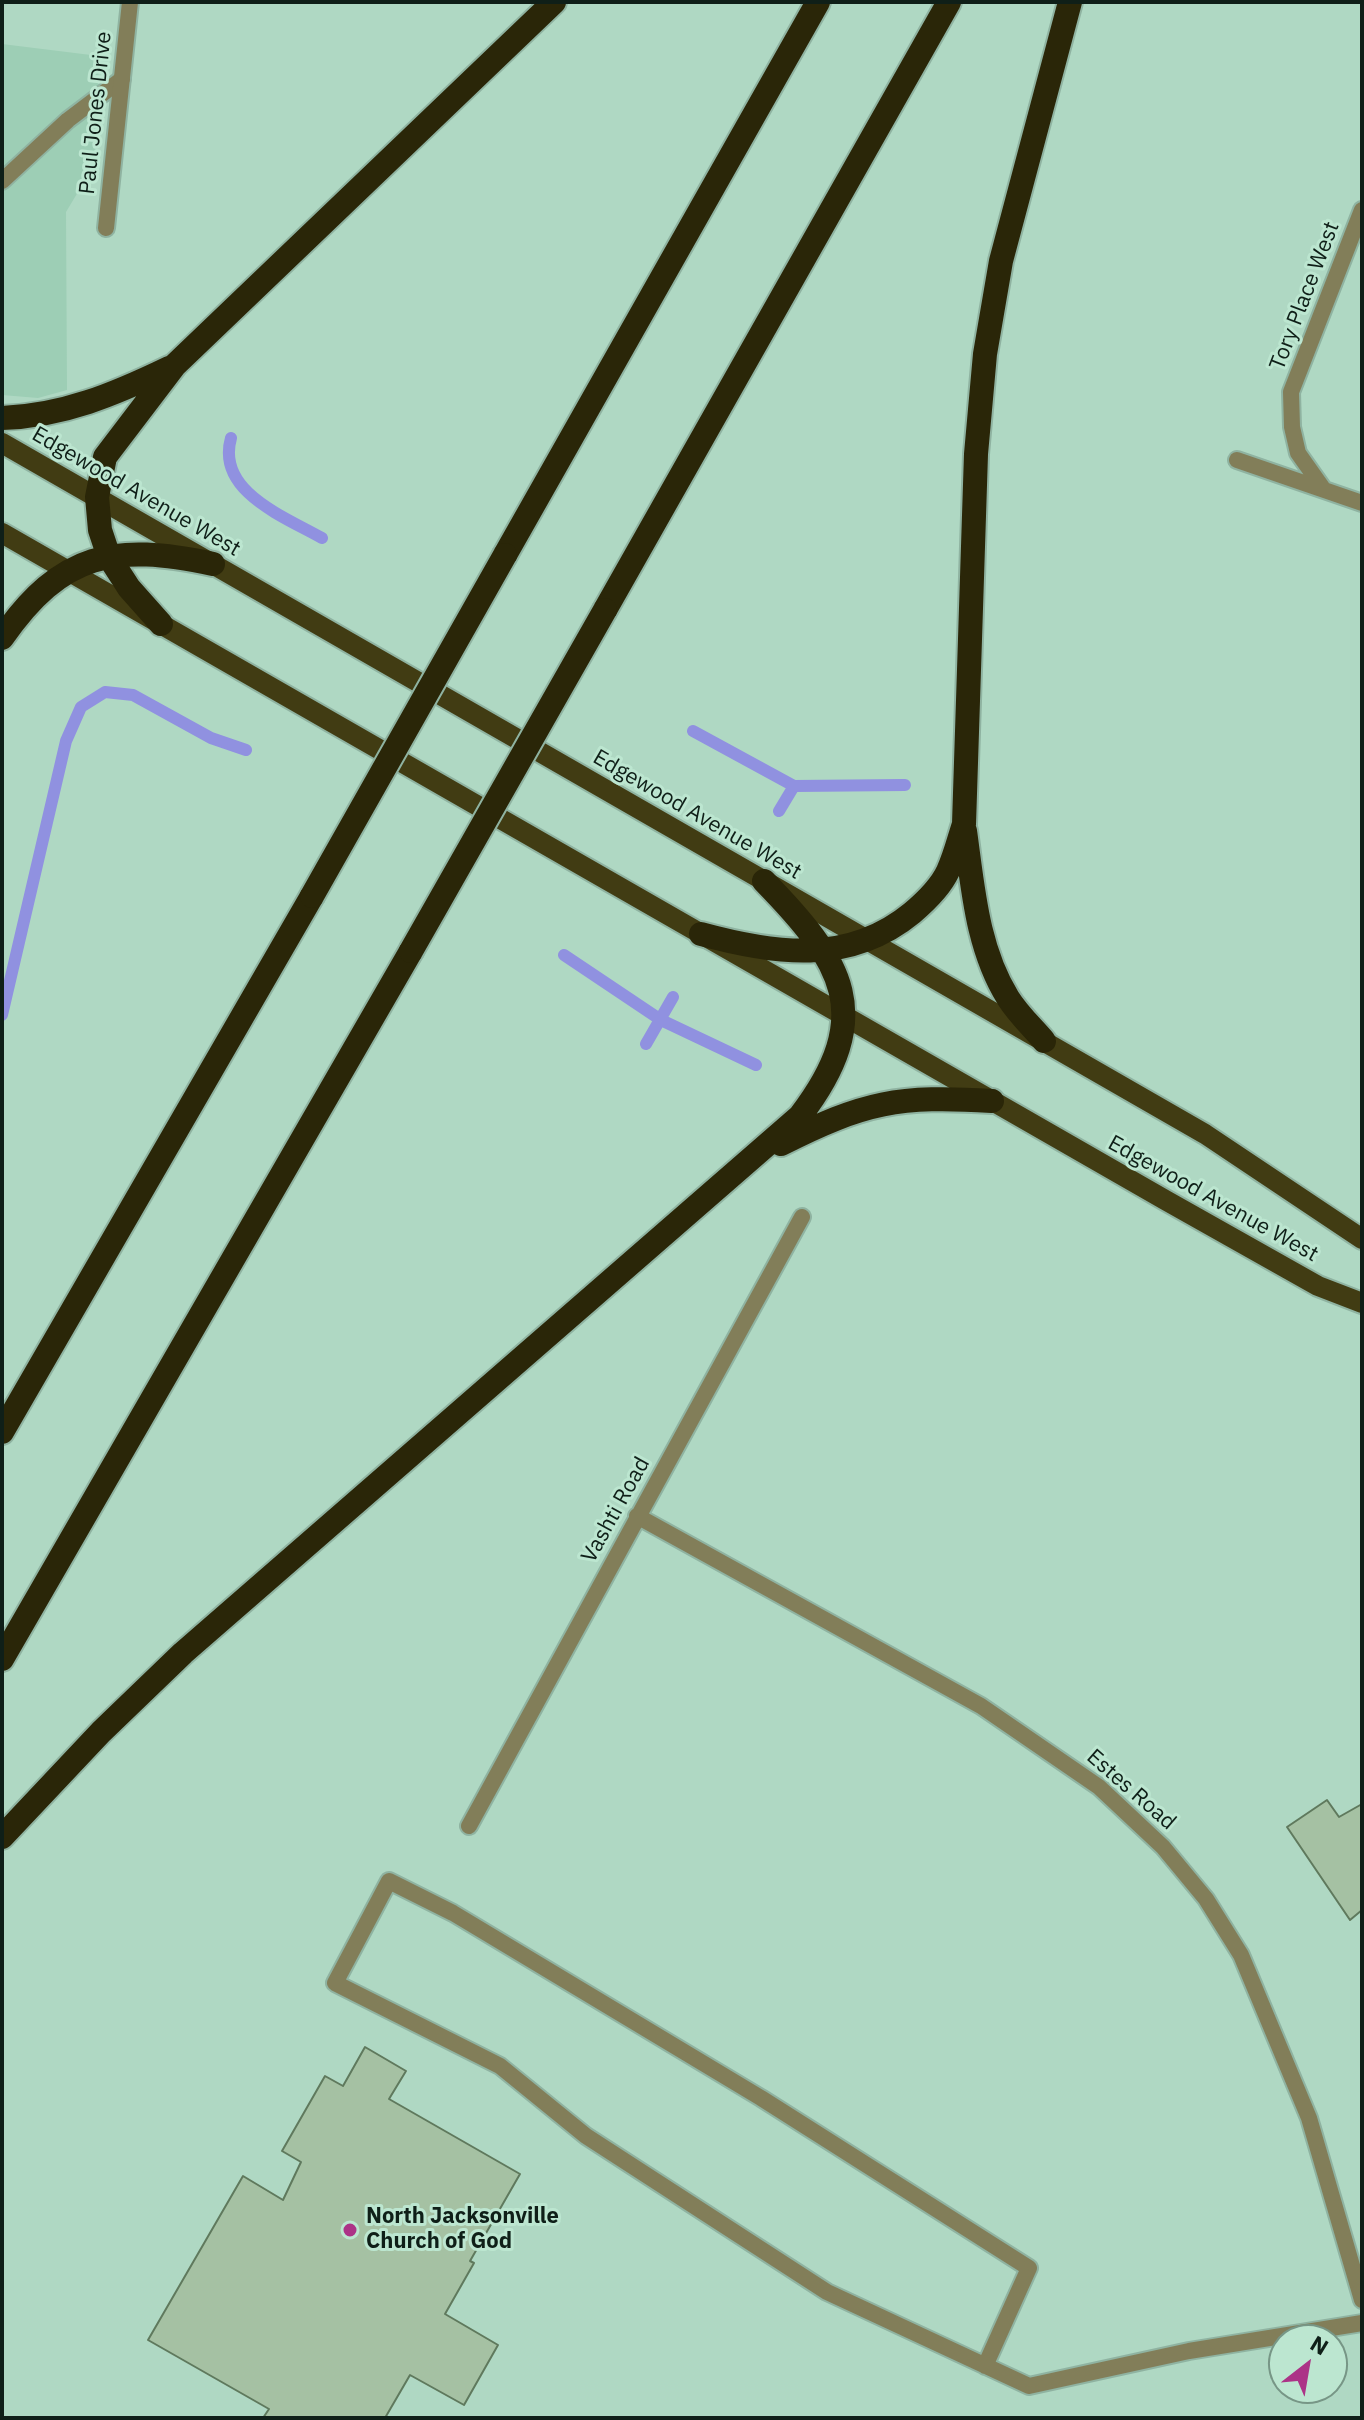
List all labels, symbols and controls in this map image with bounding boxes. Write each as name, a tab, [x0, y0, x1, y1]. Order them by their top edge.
street label: Paul Jones Drive	[74, 30, 118, 196]
street label: Tory Place West	[1265, 218, 1345, 374]
street label: Edgewood Avenue West	[27, 421, 245, 563]
street label: Edgewood Avenue West	[588, 744, 806, 886]
street label: Edgewood Avenue West	[1103, 1130, 1323, 1268]
street label: Vashti Road	[576, 1453, 656, 1567]
street label: Estes Road	[1081, 1744, 1181, 1836]
place label: North Jacksonville Church of God	[366, 2204, 559, 2256]
marker: North Jacksonville Church of God	[341, 2221, 359, 2239]
north arrow	[1268, 2324, 1348, 2404]
text: N	[1305, 2328, 1334, 2361]

